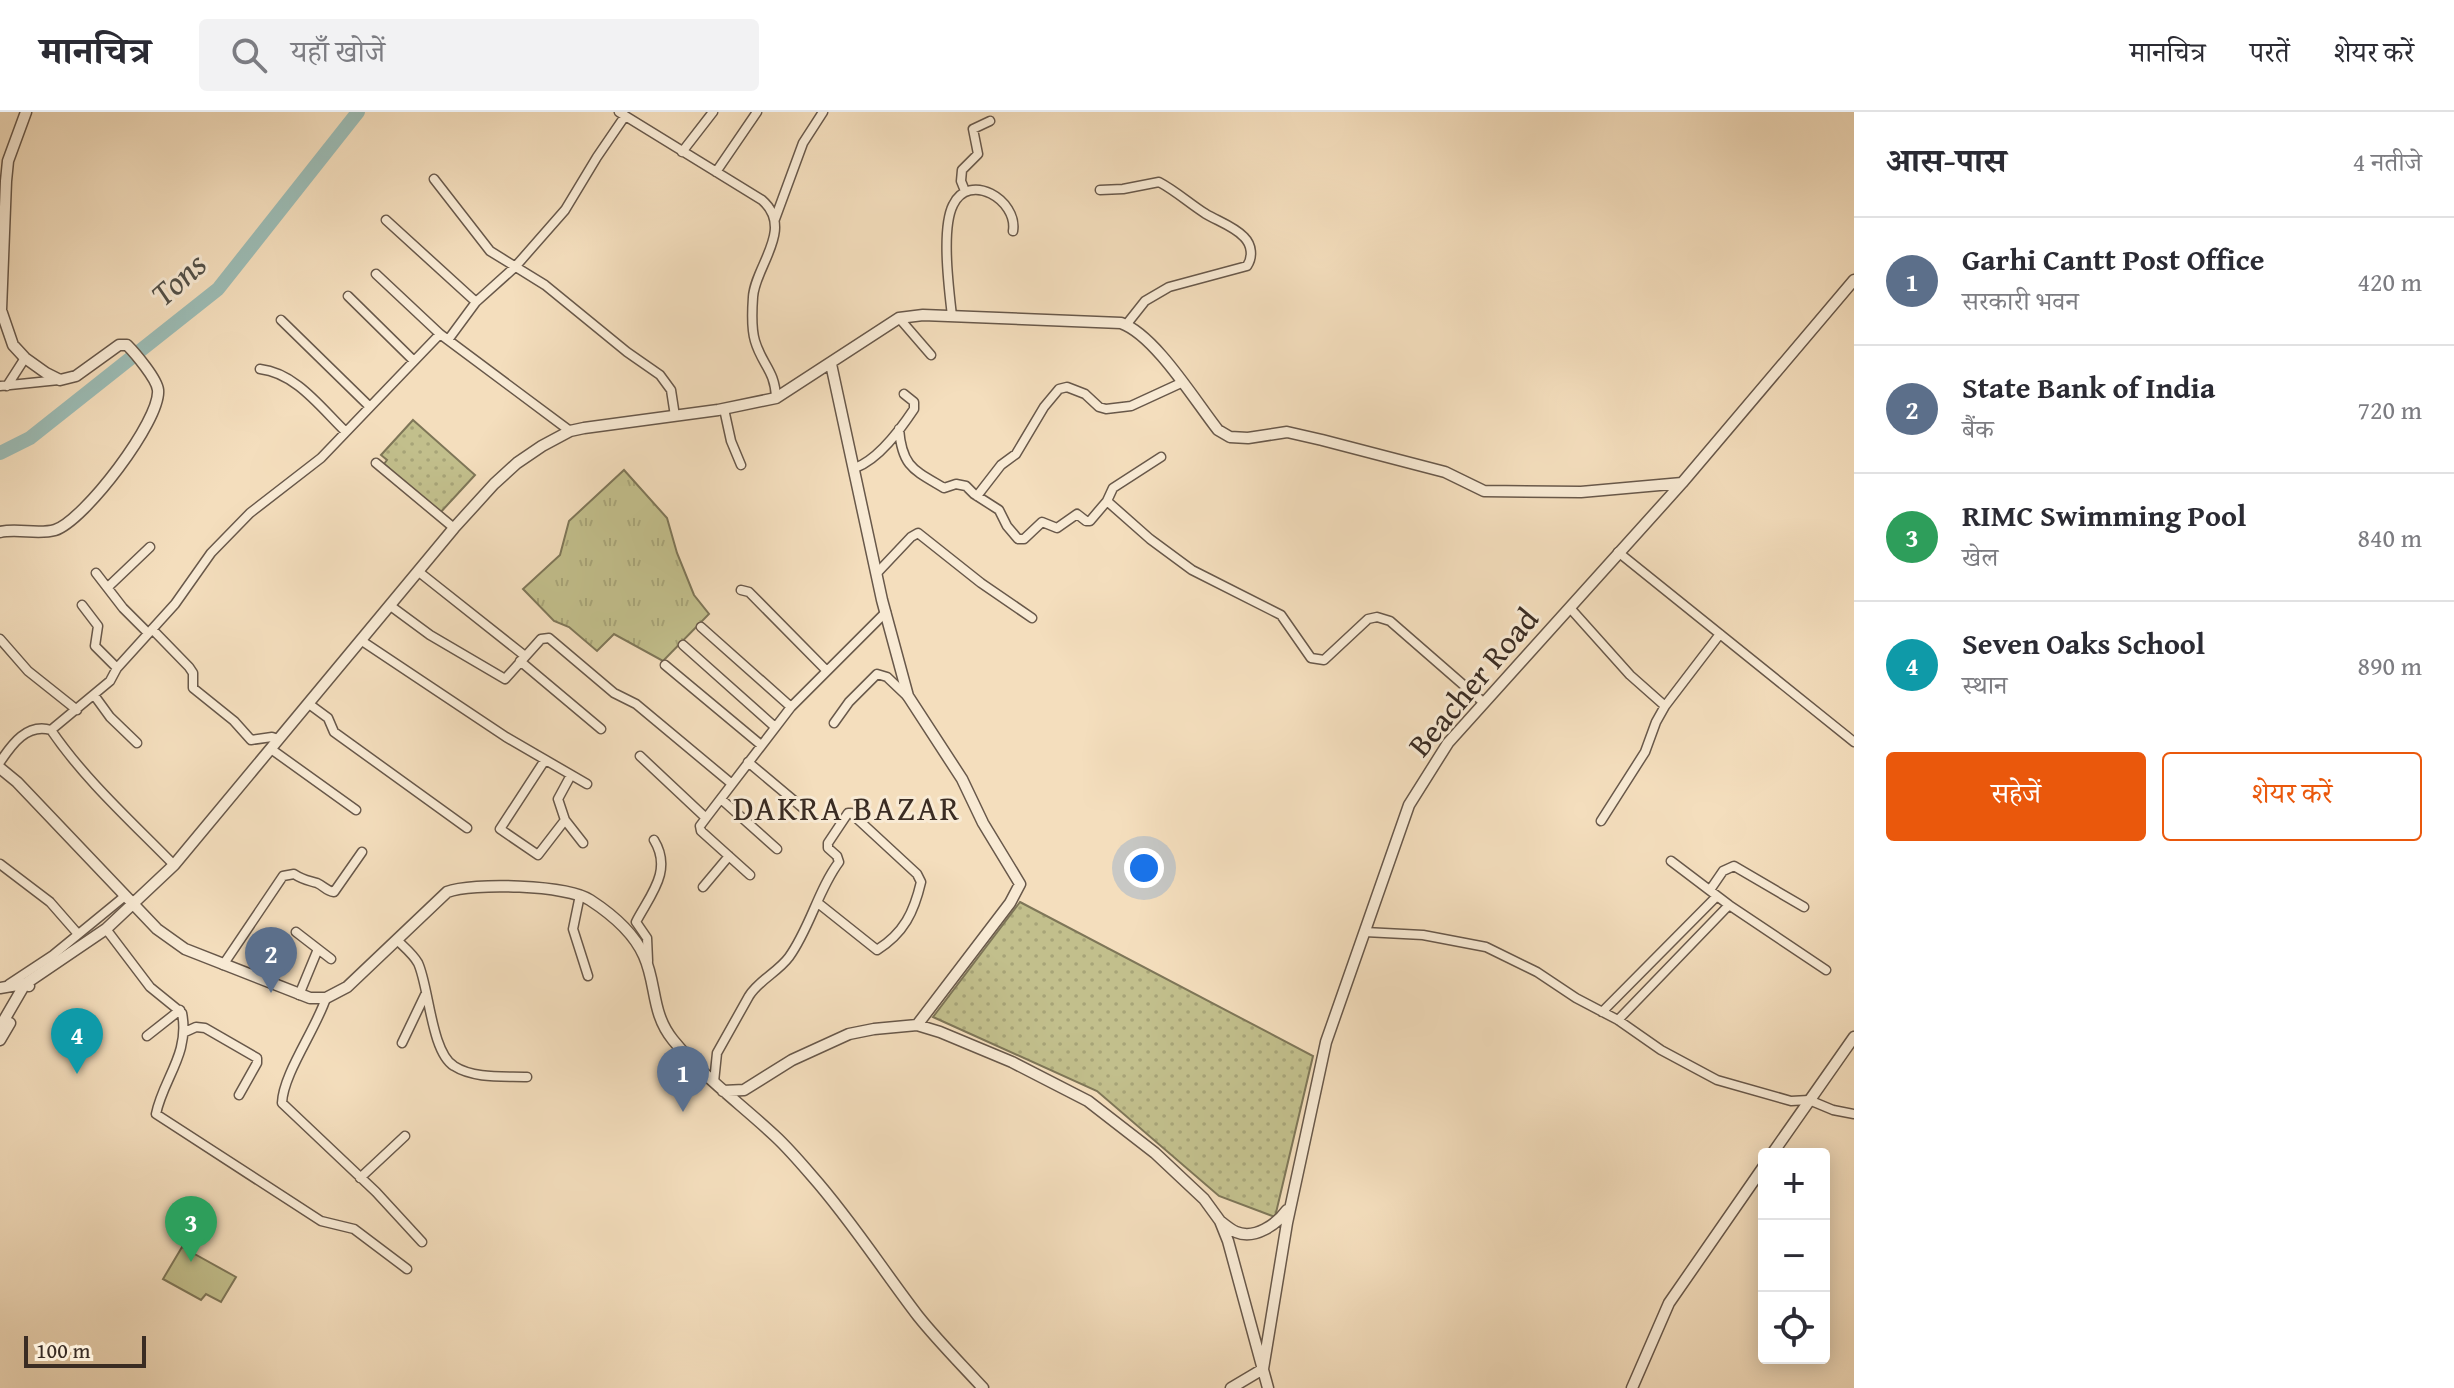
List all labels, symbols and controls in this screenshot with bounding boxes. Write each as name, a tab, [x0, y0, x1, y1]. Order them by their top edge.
search box	[199, 19, 759, 91]
text: मानचित्र	[40, 22, 151, 78]
text: यहाँ खोजें	[291, 29, 385, 73]
text: मानचित्र	[2130, 31, 2206, 72]
text: परतें	[2250, 31, 2290, 72]
text: शेयर करें	[2334, 31, 2414, 72]
icon: search	[227, 33, 271, 77]
text: आस-पास	[1886, 135, 2006, 184]
text: 4 नतीजे	[2353, 142, 2422, 181]
text: Garhi Cantt Post Office	[1962, 237, 2264, 281]
water label: Tons	[139, 240, 217, 317]
text: 1	[1905, 262, 1919, 301]
text: 420 m	[2357, 262, 2422, 301]
text: सरकारी भवन	[1962, 281, 2079, 320]
text: State Bank of India	[1962, 365, 2215, 409]
text: 2	[1905, 390, 1919, 429]
text: 720 m	[2357, 390, 2422, 429]
text: बैंक	[1962, 409, 1994, 448]
text: RIMC Swimming Pool	[1962, 493, 2246, 537]
text: 3	[1905, 518, 1919, 557]
text: 840 m	[2357, 518, 2422, 557]
text: खेल	[1962, 537, 1998, 576]
street label: Beacher Road	[1396, 597, 1549, 767]
text: Seven Oaks School	[1962, 621, 2205, 665]
text: 4	[1905, 646, 1919, 685]
text: 890 m	[2357, 646, 2422, 685]
text: स्थान	[1962, 665, 2007, 704]
button: सहेजें	[1886, 752, 2146, 841]
button: शेयर करें	[2162, 752, 2422, 841]
district label: DAKRA BAZAR	[733, 783, 961, 832]
your location	[1124, 848, 1164, 888]
pin: 2	[245, 927, 297, 993]
pin: 4	[51, 1008, 103, 1074]
pin: 1	[657, 1046, 709, 1112]
map controls	[1758, 1148, 1830, 1364]
button: +	[1758, 1148, 1830, 1220]
pin: 3	[165, 1196, 217, 1262]
button: −	[1758, 1220, 1830, 1292]
button: locate	[1758, 1292, 1830, 1364]
scale bar	[24, 1332, 146, 1368]
text: 100 m	[36, 1334, 91, 1366]

